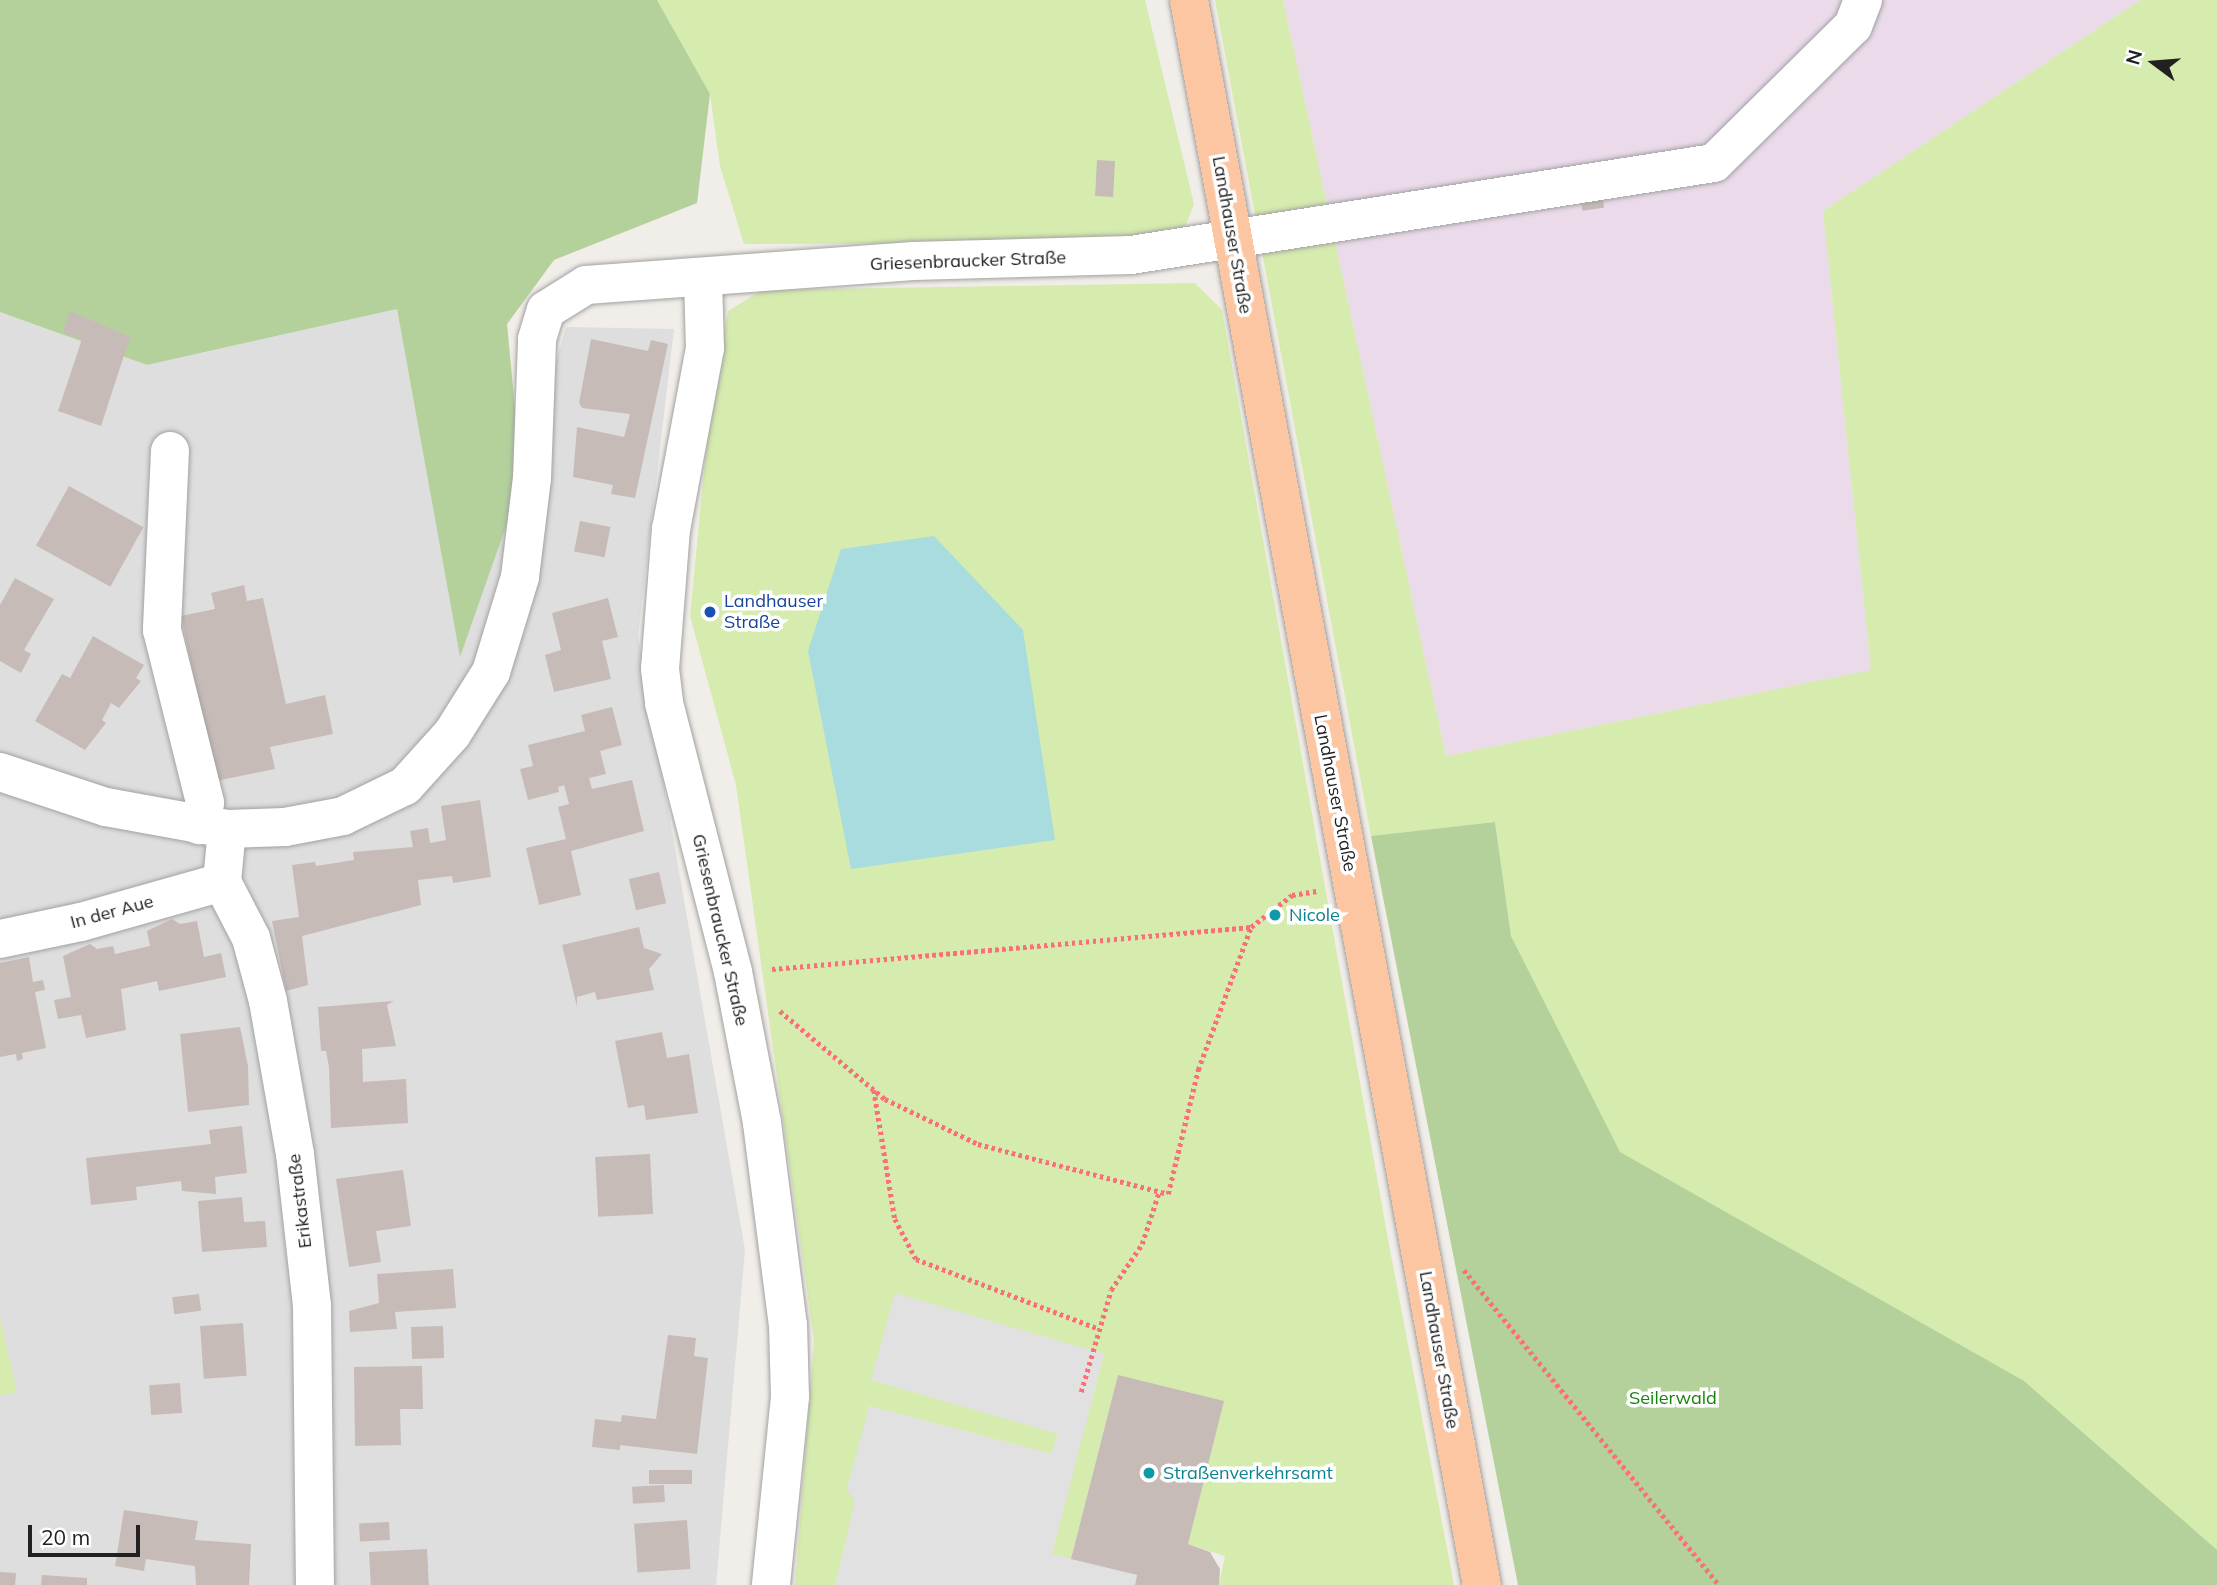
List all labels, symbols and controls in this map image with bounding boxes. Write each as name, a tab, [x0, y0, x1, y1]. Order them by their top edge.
north arrow	[2119, 28, 2189, 98]
text: N	[2120, 47, 2147, 67]
street label: Landhauser Straße	[1208, 155, 1256, 315]
street label: Griesenbraucker Straße	[869, 247, 1067, 275]
place label: Landhauser Straße	[724, 591, 823, 634]
marker: Landhauser Straße	[702, 604, 718, 620]
street label: Landhauser Straße	[1309, 713, 1361, 873]
street label: Griesenbraucker Straße	[687, 832, 753, 1028]
street label: In der Aue	[68, 891, 156, 933]
place label: Nicole	[1289, 904, 1340, 926]
marker: Nicole	[1267, 907, 1283, 923]
street label: Erikastraße	[283, 1153, 317, 1249]
street label: Landhauser Straße	[1415, 1270, 1463, 1430]
park label: Seilerwald	[1629, 1387, 1717, 1409]
place label: Straßenverkehrsamt	[1163, 1462, 1333, 1484]
marker: Straßenverkehrsamt	[1141, 1465, 1157, 1481]
scale bar	[32, 1512, 144, 1556]
text: 20 m	[41, 1524, 90, 1550]

